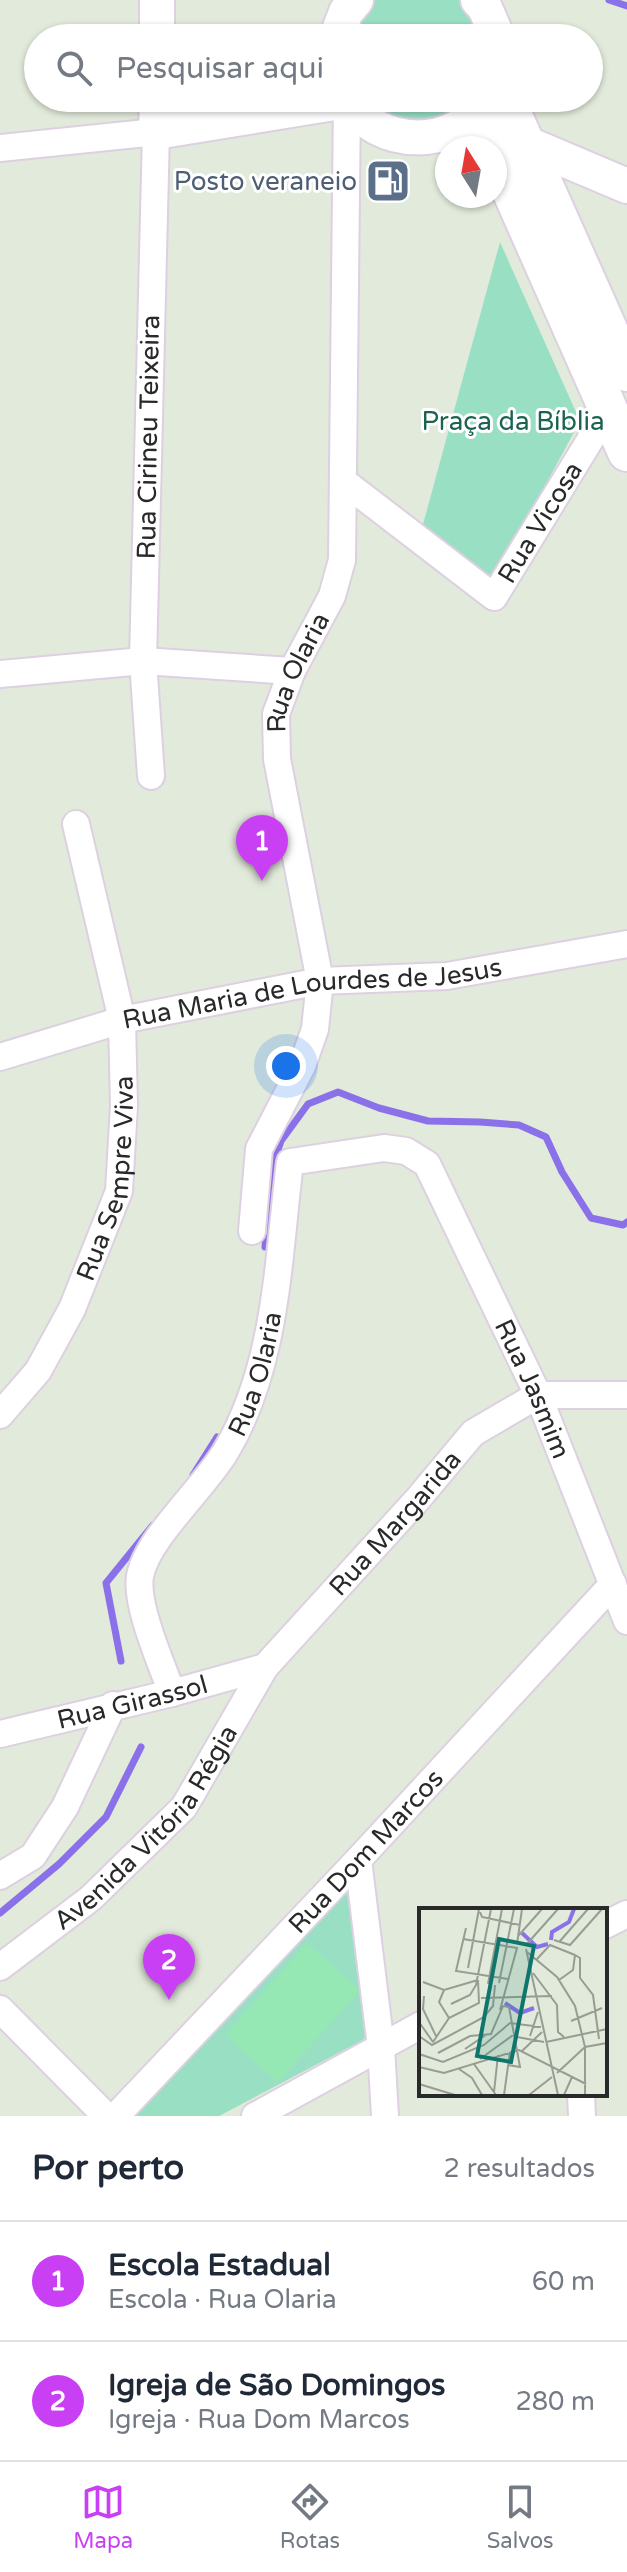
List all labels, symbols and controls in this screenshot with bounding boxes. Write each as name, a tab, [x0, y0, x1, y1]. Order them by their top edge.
search box	[24, 24, 603, 112]
icon: search	[52, 46, 96, 90]
text: Pesquisar aqui	[116, 50, 324, 87]
north arrow	[435, 136, 507, 208]
fuel station icon: Posto veraneio	[364, 157, 412, 205]
place label: Posto veraneio	[174, 166, 357, 197]
street label: Rua Cirineu Teixeira	[131, 314, 166, 560]
park label: Praça da Bíblia	[421, 406, 605, 437]
street label: Rua Vicosa	[491, 456, 589, 589]
street label: Rua Olaria	[261, 607, 336, 733]
pin: 1	[236, 815, 288, 881]
street label: Rua Maria de Lourdes de Jesus	[120, 952, 504, 1036]
your location	[266, 1046, 306, 1086]
street label: Rua Sempre Viva	[70, 1075, 140, 1285]
street label: Rua Olaria	[222, 1309, 288, 1442]
street label: Rua Jasmim	[488, 1314, 576, 1463]
street label: Rua Margarida	[323, 1444, 468, 1602]
street label: Rua Girassol	[54, 1669, 211, 1736]
street label: Avenida Vitória Régia	[48, 1720, 244, 1937]
street label: Rua Dom Marcos	[282, 1763, 450, 1940]
inset map	[419, 1908, 607, 2096]
pin: 2	[143, 1934, 195, 2000]
text: Por perto	[32, 2148, 184, 2189]
text: 2 resultados	[444, 2153, 595, 2184]
text: Escola Estadual	[108, 2247, 331, 2284]
text: 1	[50, 2266, 66, 2297]
text: 60 m	[532, 2266, 595, 2297]
text: Escola · Rua Olaria	[108, 2284, 337, 2315]
text: Igreja de São Domingos	[108, 2367, 446, 2404]
text: 2	[50, 2386, 66, 2417]
text: 280 m	[515, 2386, 595, 2417]
text: Igreja · Rua Dom Marcos	[108, 2404, 410, 2435]
tab: Mapa	[73, 2480, 133, 2554]
tab: Rotas	[280, 2480, 340, 2554]
tab: Salvos	[487, 2480, 554, 2554]

